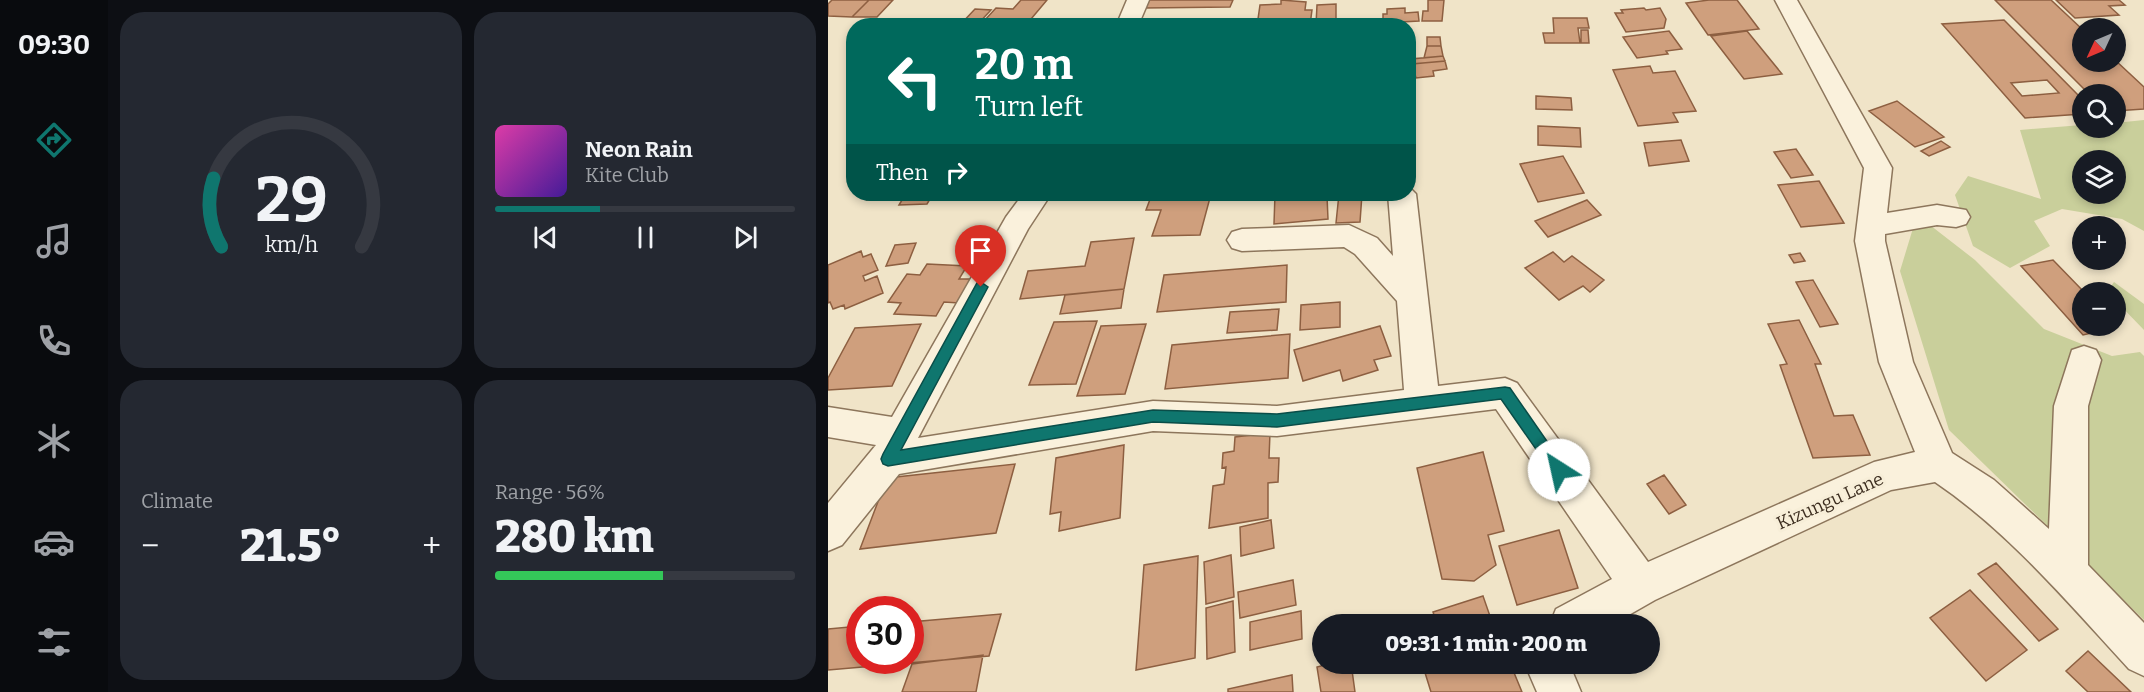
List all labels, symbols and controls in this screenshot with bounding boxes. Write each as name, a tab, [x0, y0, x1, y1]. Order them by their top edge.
north arrow	[2072, 18, 2126, 72]
map controls	[2072, 18, 2126, 336]
text: 09:30	[18, 29, 90, 61]
text: 20 m	[975, 40, 1073, 90]
icon: left	[876, 42, 954, 120]
button: search	[2072, 84, 2126, 138]
text: Turn left	[975, 91, 1083, 123]
icon: directions	[33, 119, 75, 161]
text: Neon Rain	[585, 136, 693, 163]
button: layers	[2072, 150, 2126, 204]
icon: right	[940, 156, 973, 189]
text: Then	[876, 159, 928, 186]
text: 29	[255, 163, 327, 238]
text: Kite Club	[585, 163, 669, 187]
button: +	[2072, 216, 2126, 270]
icon: music	[33, 220, 75, 262]
icon: previous	[529, 221, 562, 254]
icon: pause	[629, 221, 662, 254]
icon: next	[729, 221, 762, 254]
pin	[955, 225, 1006, 287]
text: km/h	[264, 232, 318, 258]
icon: arrive	[964, 234, 997, 267]
button: −	[2072, 282, 2126, 336]
icon: phone	[33, 320, 75, 362]
icon: climate	[33, 420, 75, 462]
position arrow	[1527, 438, 1591, 502]
street label: Kizungu Lane	[1773, 468, 1887, 534]
text: Range · 56%	[495, 480, 605, 504]
text: Climate	[141, 489, 213, 513]
text: 280 km	[495, 510, 654, 564]
text: 21.5°	[240, 519, 341, 573]
icon: car	[33, 521, 75, 563]
text: −	[141, 526, 159, 566]
text: +	[422, 526, 441, 566]
speed limit sign: 30	[846, 596, 924, 674]
icon: filters	[33, 621, 75, 663]
text: 09:31 · 1 min · 200 m	[1385, 630, 1587, 657]

